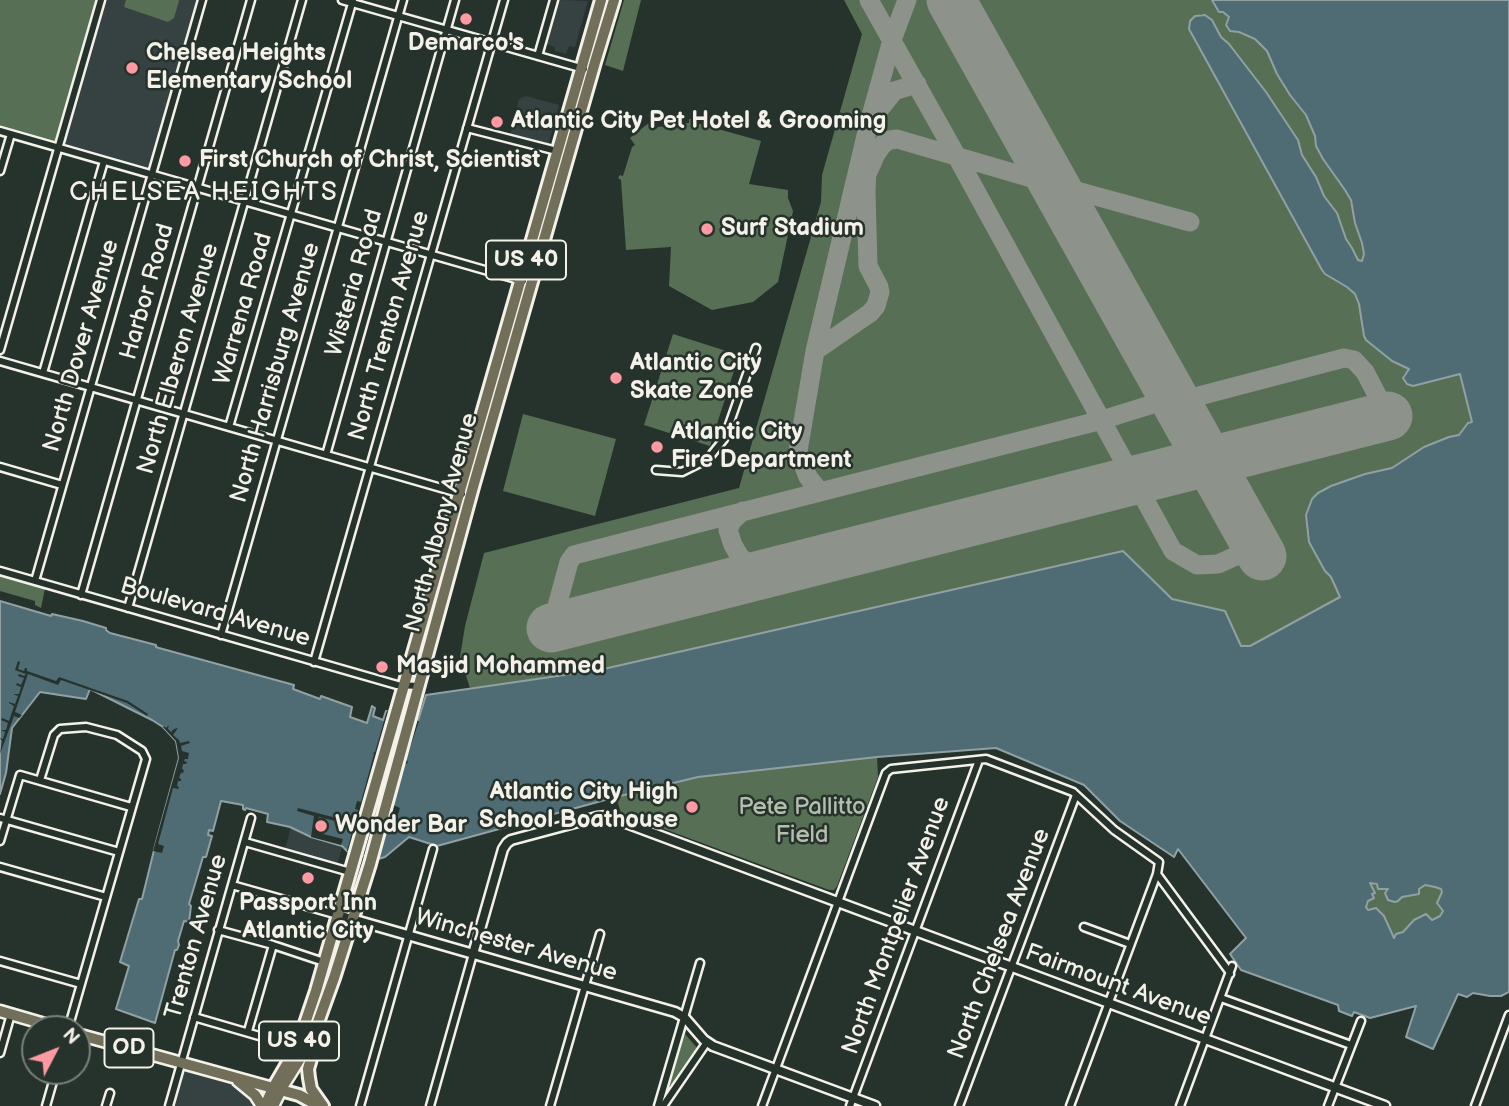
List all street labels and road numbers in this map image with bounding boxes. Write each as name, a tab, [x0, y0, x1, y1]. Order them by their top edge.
street label: Wisteria Road	[320, 206, 390, 360]
street label: North Trenton Avenue	[343, 208, 437, 444]
street label: Harbor Road	[115, 221, 181, 363]
street label: Warrena Road	[209, 230, 279, 388]
street label: North Dover Avenue	[38, 237, 126, 455]
street label: North Elberon Avenue	[132, 240, 226, 478]
street label: North Harrisburg Avenue	[225, 240, 327, 506]
road number: US 40	[486, 241, 566, 280]
street label: North Albany Avenue	[399, 410, 485, 636]
street label: Boulevard Avenue	[117, 572, 313, 654]
street label: North Montpelier Avenue	[837, 793, 957, 1059]
street label: North Chelsea Avenue	[943, 825, 1057, 1063]
street label: Trenton Avenue	[160, 851, 234, 1023]
street label: Winchester Avenue	[412, 903, 620, 989]
street label: Fairmount Avenue	[1021, 939, 1215, 1033]
road number: US 40	[259, 1022, 339, 1060]
road number: OD	[104, 1028, 154, 1068]

